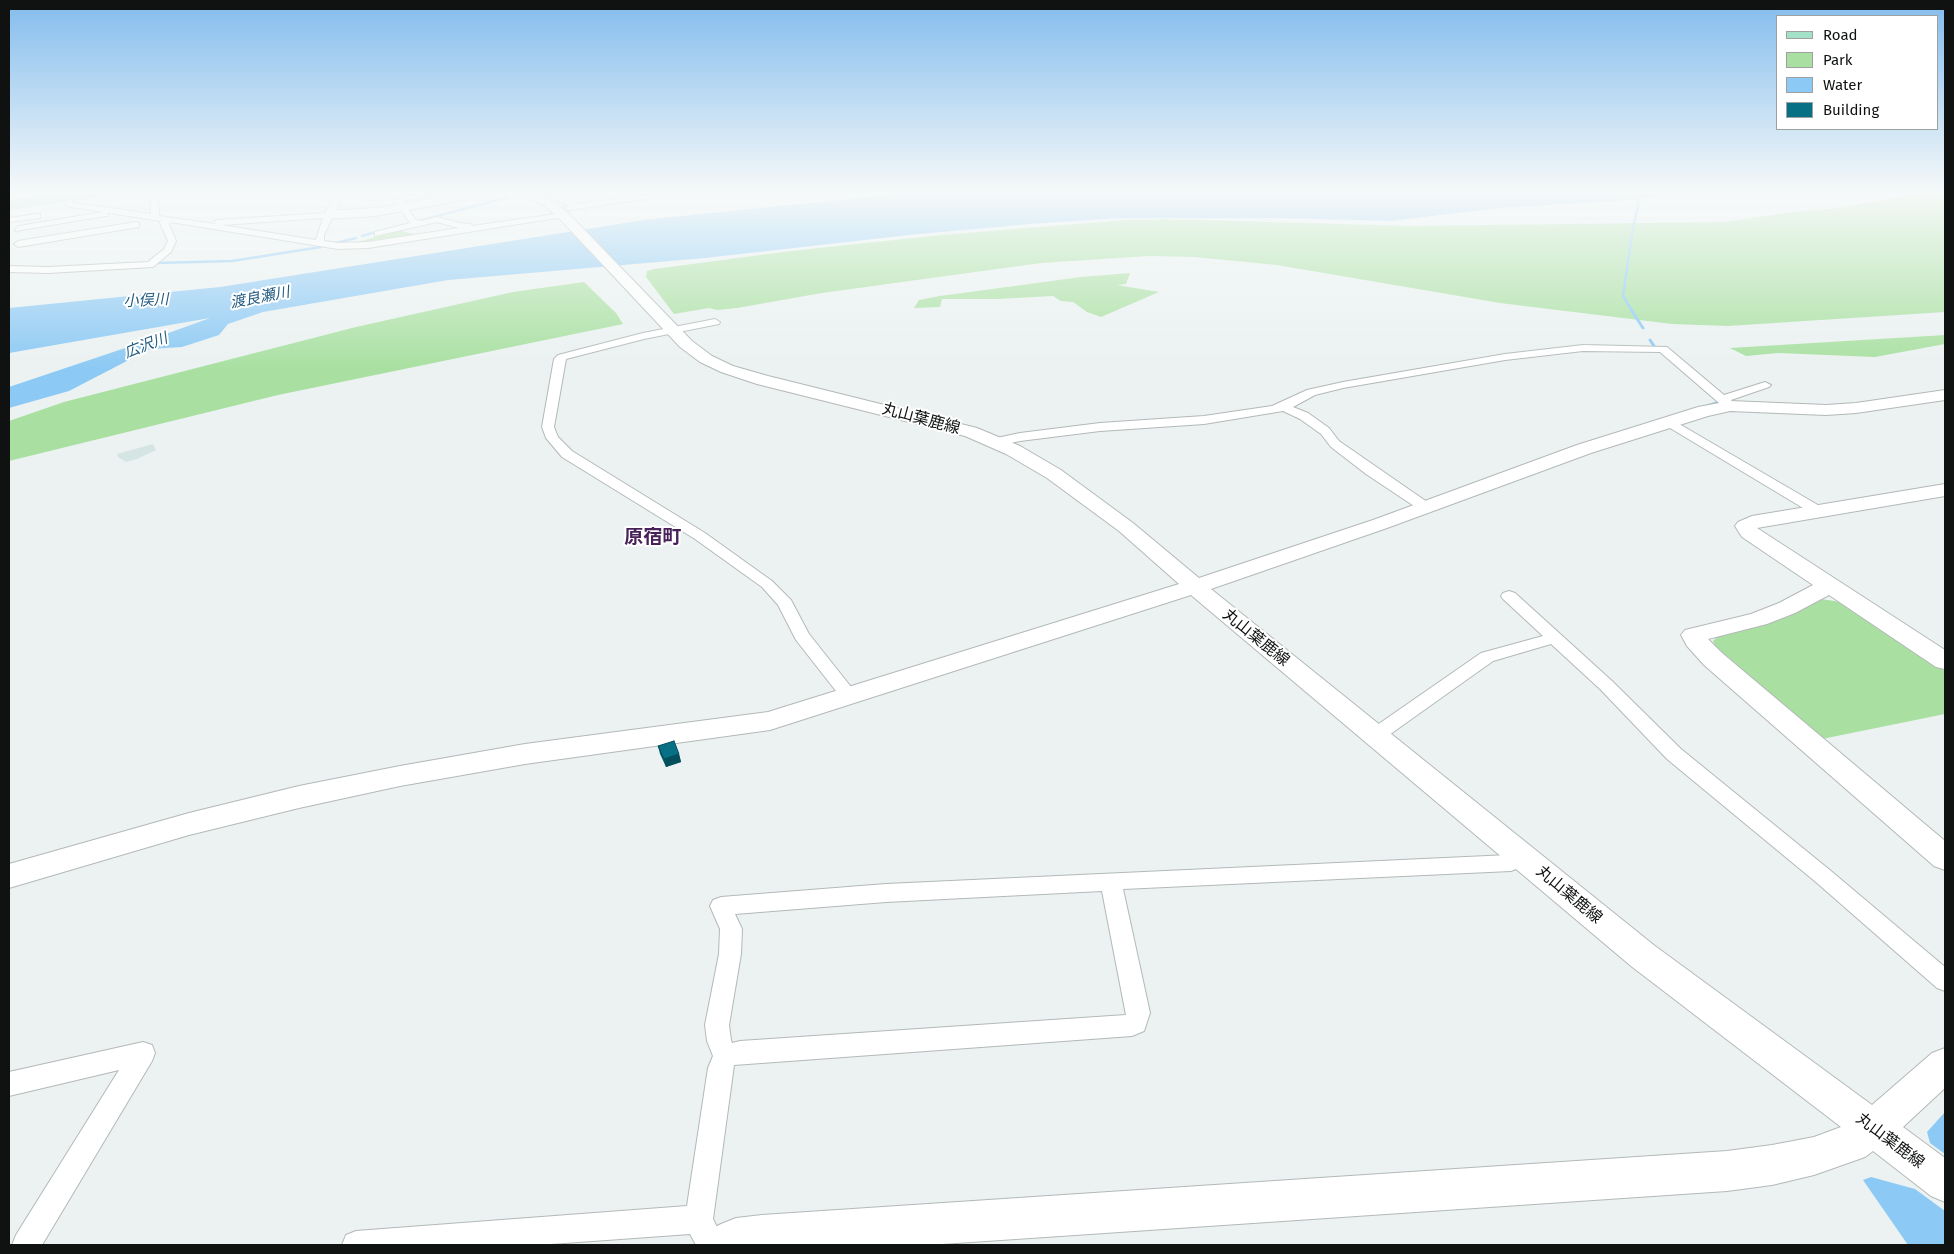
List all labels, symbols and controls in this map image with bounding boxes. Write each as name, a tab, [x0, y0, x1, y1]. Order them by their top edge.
legend	[1776, 15, 1939, 130]
text: Road	[1823, 26, 1858, 44]
text: Park	[1823, 51, 1853, 69]
text: Water	[1823, 76, 1862, 94]
text: Building	[1823, 101, 1879, 119]
water label: 渡良瀬川	[229, 283, 291, 313]
water label: 小俣川	[123, 291, 169, 311]
water label: 広沢川	[122, 330, 170, 362]
street label: 丸山葉鹿線	[880, 399, 962, 439]
district label: 原宿町	[625, 527, 681, 549]
street label: 丸山葉鹿線	[1219, 605, 1293, 671]
street label: 丸山葉鹿線	[1532, 862, 1606, 928]
street label: 丸山葉鹿線	[1852, 1109, 1928, 1173]

